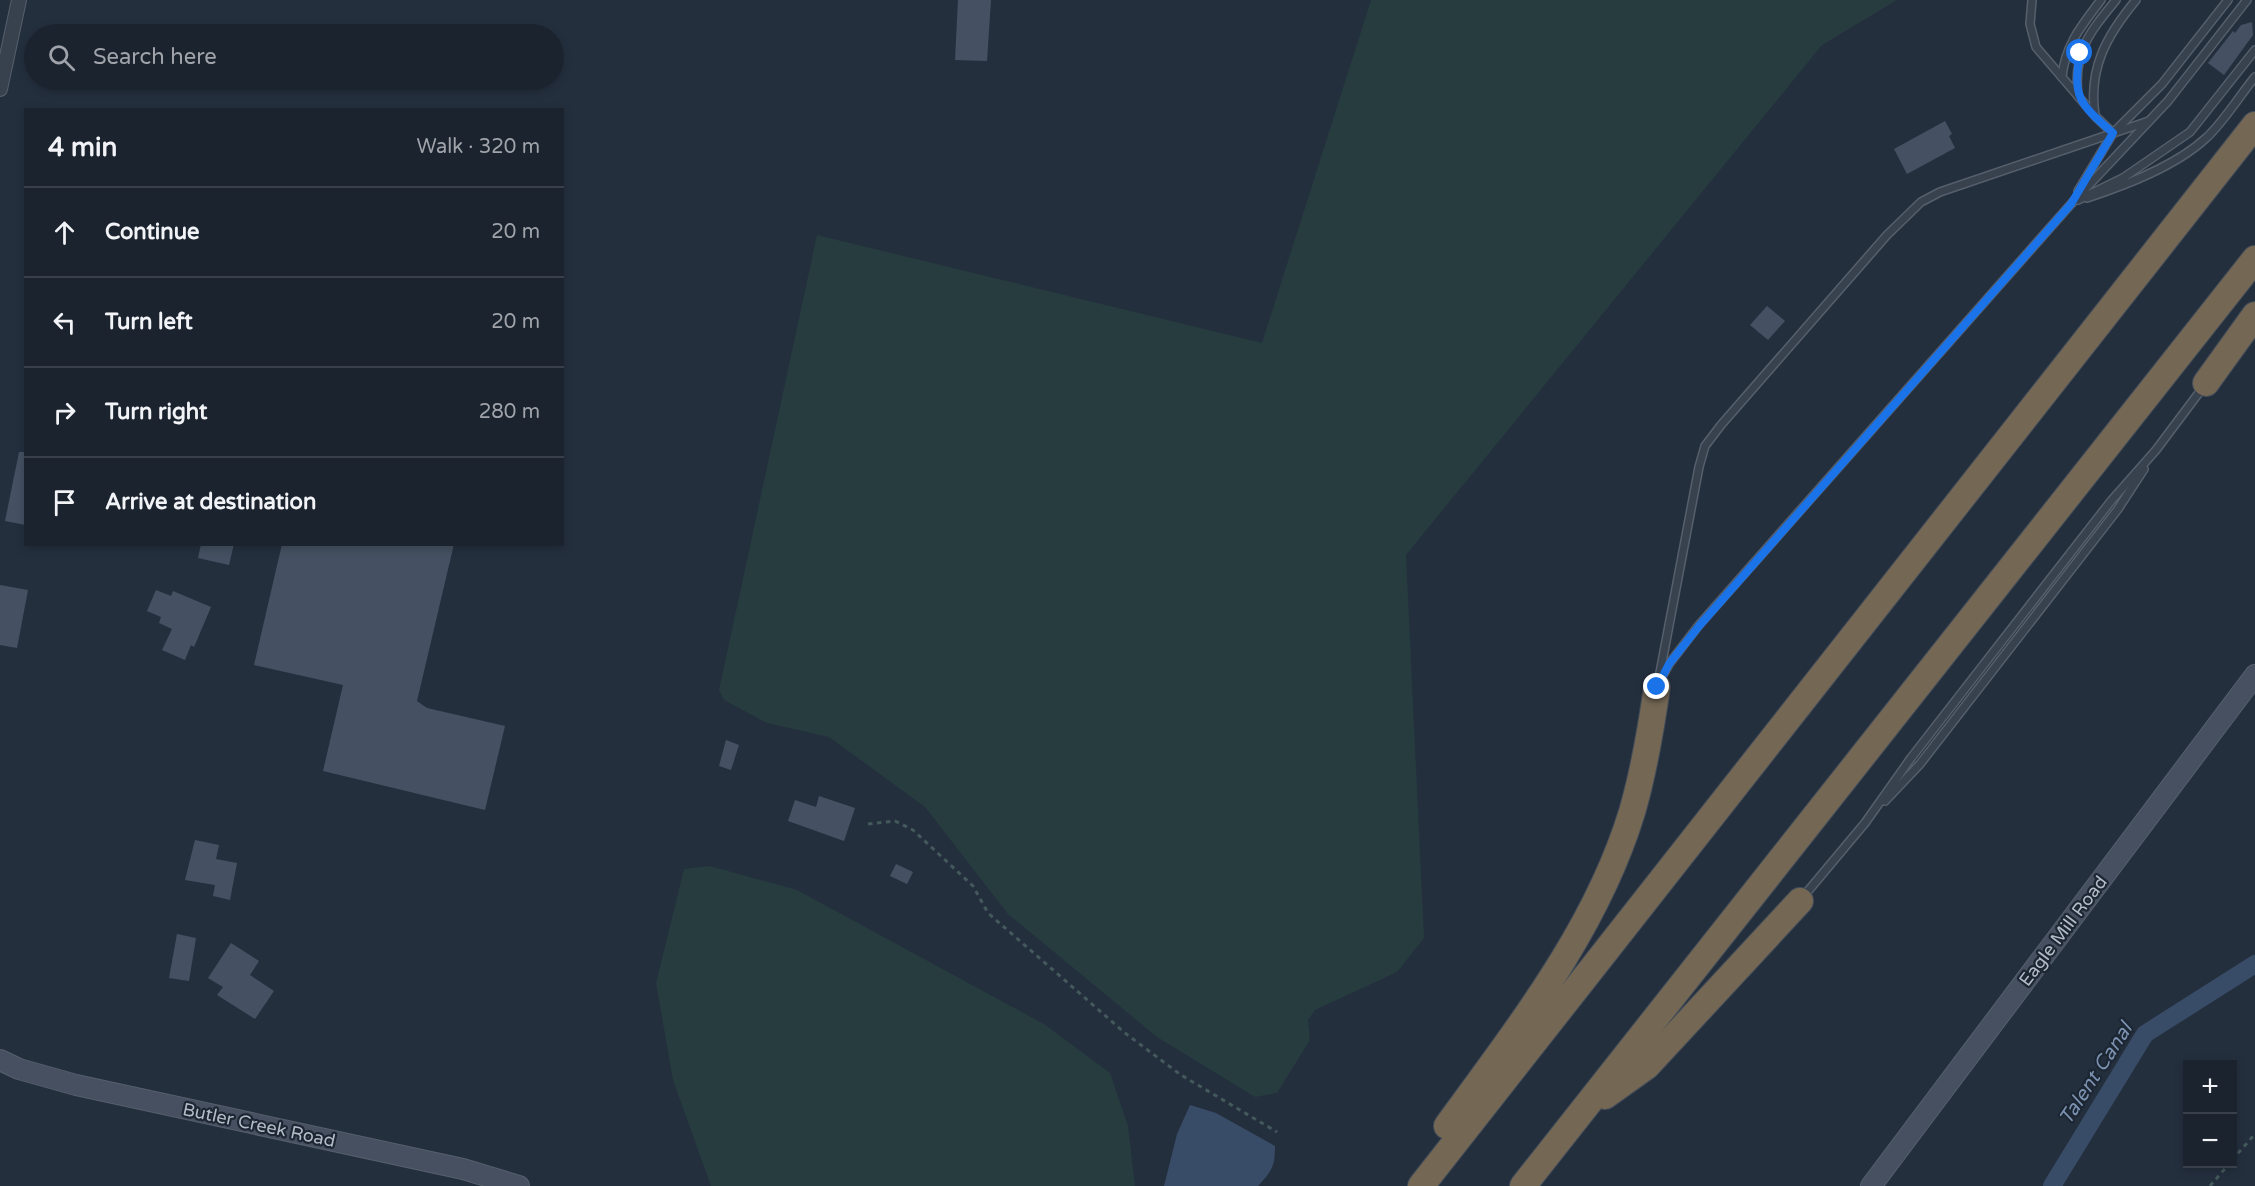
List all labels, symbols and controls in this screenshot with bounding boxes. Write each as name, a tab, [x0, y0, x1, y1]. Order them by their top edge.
search box	[24, 24, 564, 90]
route start	[2066, 39, 2092, 65]
icon: search	[45, 41, 78, 74]
text: Search here	[93, 44, 217, 70]
text: 4 min	[48, 132, 117, 163]
text: Walk · 320 m	[417, 135, 540, 159]
icon: ahead	[48, 216, 81, 249]
text: Continue	[105, 219, 200, 245]
text: 20 m	[491, 220, 540, 244]
icon: left	[48, 306, 81, 339]
text: Turn left	[105, 309, 193, 335]
text: 20 m	[491, 310, 540, 334]
icon: right	[48, 396, 81, 429]
text: Turn right	[105, 399, 207, 425]
text: 280 m	[479, 400, 540, 424]
icon: arrive	[48, 486, 81, 519]
text: Arrive at destination	[105, 489, 316, 515]
route end	[1643, 673, 1669, 699]
street label: Eagle Mill Road	[2014, 871, 2112, 991]
water label: Talent Canal	[2054, 1017, 2139, 1129]
map controls	[2183, 1060, 2237, 1168]
button: +	[2183, 1060, 2237, 1114]
street label: Butler Creek Road	[181, 1098, 337, 1152]
button: −	[2183, 1114, 2237, 1168]

